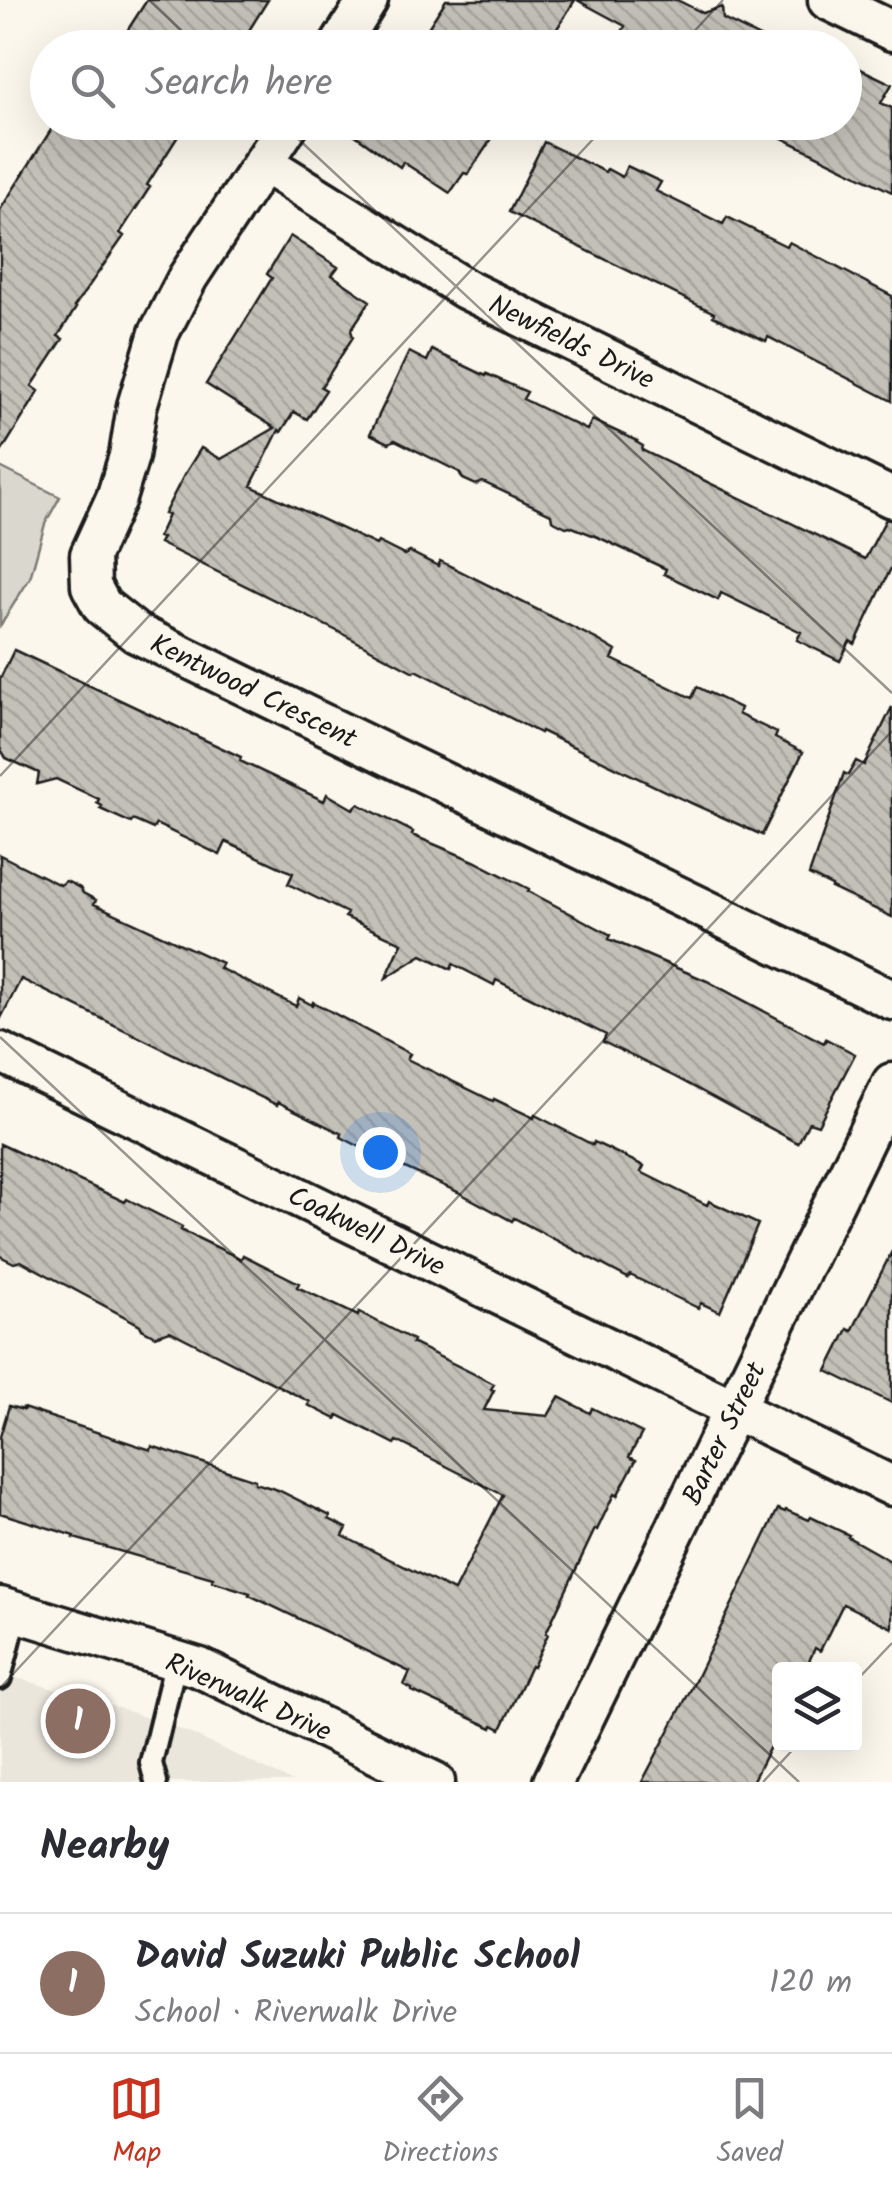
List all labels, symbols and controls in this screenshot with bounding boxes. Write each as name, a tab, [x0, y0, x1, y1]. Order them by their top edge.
search box	[30, 30, 862, 140]
text: Search here	[145, 55, 332, 115]
icon: search	[65, 58, 120, 113]
street label: Newfields Drive	[480, 284, 662, 403]
street label: Kentwood Crescent	[142, 623, 365, 762]
your location	[355, 1127, 406, 1178]
street label: Coakwell Drive	[279, 1175, 453, 1290]
street label: Barter Street	[671, 1353, 780, 1514]
street label: Riverwalk Drive	[157, 1641, 339, 1755]
map controls	[772, 1662, 862, 1752]
button: layers	[772, 1662, 862, 1752]
pin: 1	[46, 1684, 110, 1758]
text: Nearby	[40, 1814, 169, 1881]
text: David Suzuki Public School	[135, 1928, 580, 1988]
text: 1	[68, 1958, 77, 2009]
text: 120 m	[769, 1958, 852, 2009]
text: School · Riverwalk Drive	[135, 1988, 457, 2039]
tab: Map	[109, 2071, 164, 2176]
tab: Directions	[382, 2071, 498, 2176]
tab: Saved	[717, 2071, 783, 2176]

